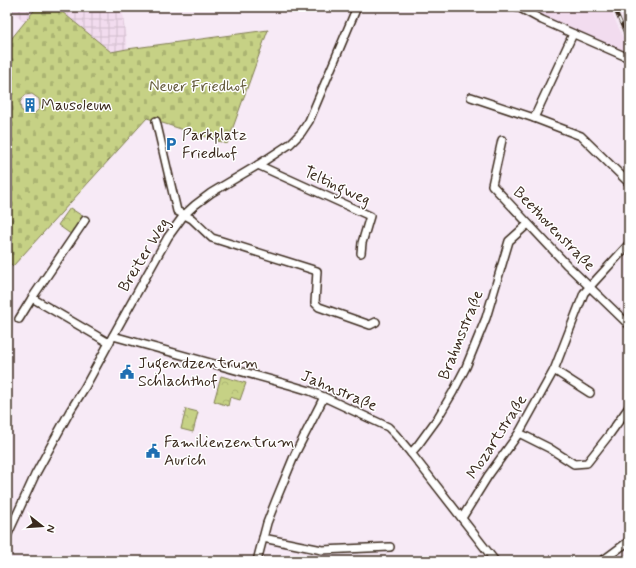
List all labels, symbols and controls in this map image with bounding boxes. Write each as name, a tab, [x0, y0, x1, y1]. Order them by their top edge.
park label: Neuer Friedhof	[149, 76, 247, 97]
place label: Mausoleum	[41, 95, 112, 116]
building icon: Mausoleum	[22, 97, 38, 113]
place label: Parkplatz Friedhof	[182, 125, 247, 164]
parking icon: Parkplatz Friedhof	[163, 136, 179, 152]
street label: Teltingweg	[300, 161, 374, 212]
street label: Beethovenstraße	[508, 182, 600, 276]
street label: Breiter Weg	[114, 214, 174, 296]
street label: Brahmsstraße	[434, 287, 489, 383]
place label: Jugendzentrum Schlachthof	[138, 353, 258, 392]
public building icon: Jugendzentrum Schlachthof	[119, 364, 135, 380]
street label: Jahnstraße	[298, 365, 381, 417]
street label: Mozartstraße	[462, 391, 532, 483]
place label: Familienzentrum Aurich	[164, 432, 294, 471]
public building icon: Familienzentrum Aurich	[145, 443, 161, 459]
north arrow	[22, 506, 62, 546]
text: N	[43, 523, 58, 534]

